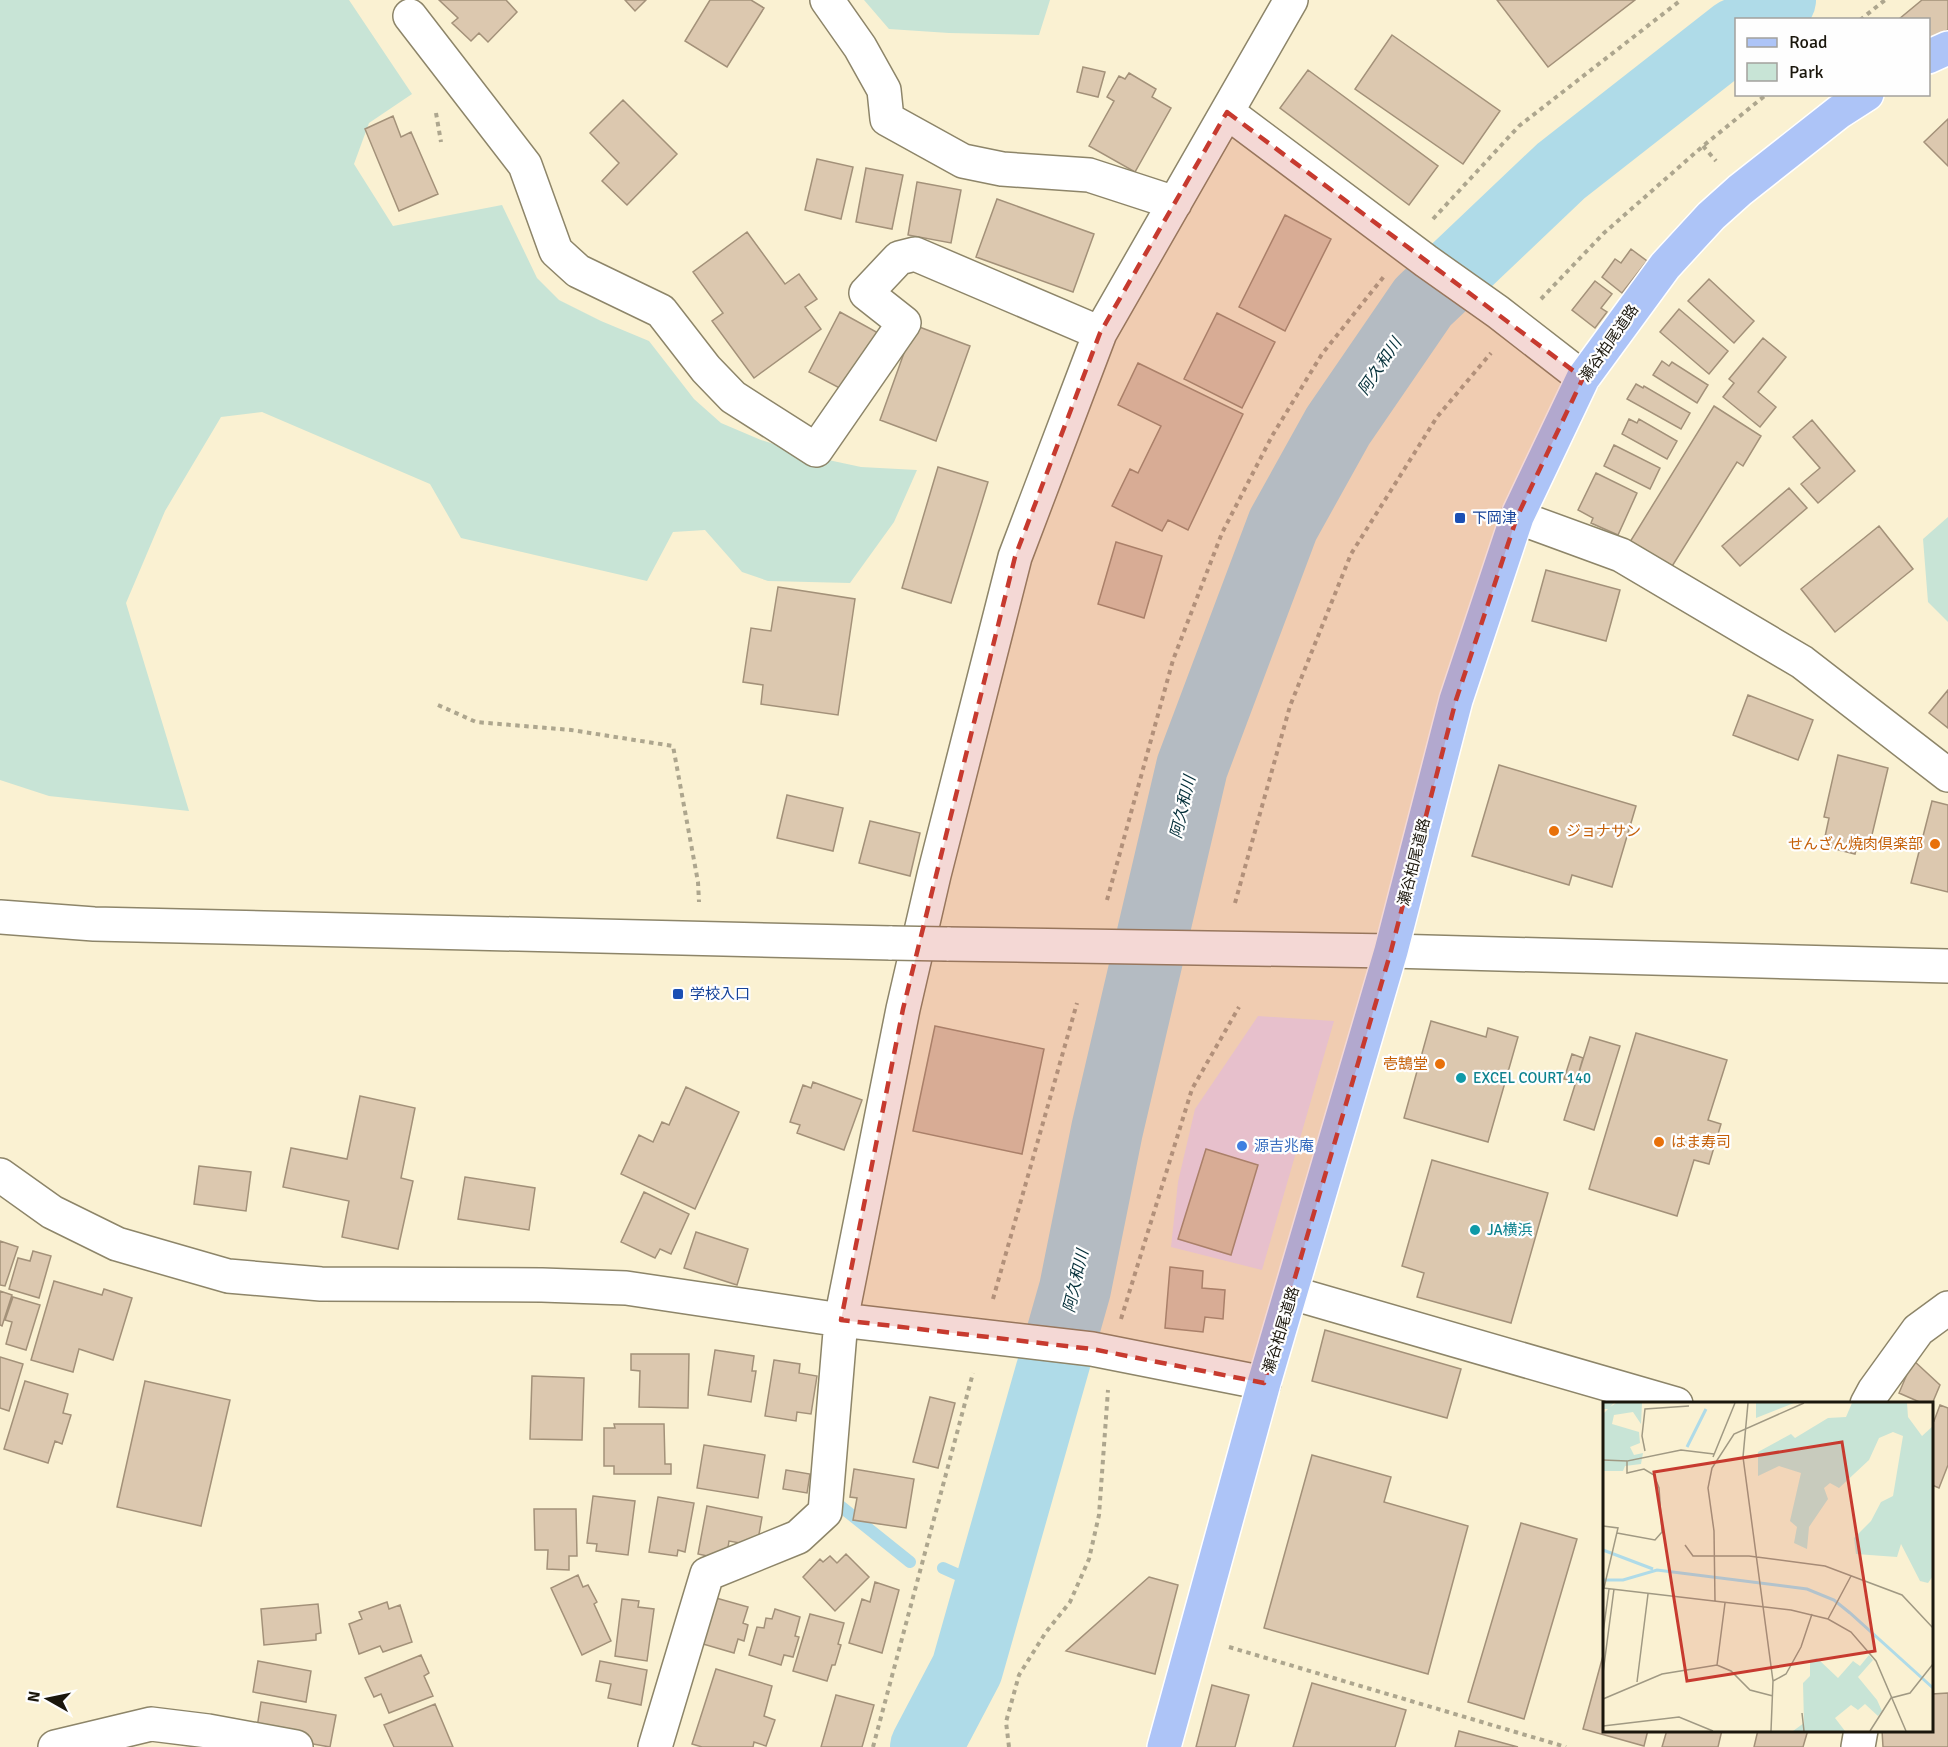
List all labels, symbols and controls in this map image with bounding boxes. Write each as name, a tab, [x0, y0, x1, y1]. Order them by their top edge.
legend	[1735, 18, 1930, 96]
text: Road	[1789, 31, 1828, 53]
text: Park	[1789, 61, 1824, 83]
street label: 瀬谷柏尾道路	[1576, 301, 1642, 385]
water label: 阿久和川	[1354, 333, 1407, 399]
place label: 下岡津	[1472, 509, 1517, 527]
marker: 下岡津	[1453, 511, 1467, 525]
water label: 阿久和川	[1166, 772, 1200, 841]
street label: 瀬谷柏尾道路	[1394, 816, 1434, 908]
place label: ジョナサン	[1566, 822, 1641, 840]
marker: ジョナサン	[1547, 824, 1561, 838]
place label: せんざん焼肉倶楽部	[1788, 835, 1923, 853]
marker: せんざん焼肉倶楽部	[1928, 837, 1942, 851]
place label: 学校入口	[690, 985, 750, 1003]
marker: 学校入口	[671, 987, 685, 1001]
place label: 壱鵠堂	[1383, 1055, 1428, 1073]
marker: 壱鵠堂	[1433, 1057, 1447, 1071]
place label: EXCEL COURT 140	[1473, 1069, 1591, 1087]
marker: EXCEL COURT 140	[1454, 1071, 1468, 1085]
place label: はま寿司	[1671, 1133, 1731, 1151]
marker: はま寿司	[1652, 1135, 1666, 1149]
place label: 源吉兆庵	[1254, 1137, 1314, 1155]
marker: 源吉兆庵	[1235, 1139, 1249, 1153]
place label: JA横浜	[1487, 1221, 1533, 1239]
marker: JA横浜	[1468, 1223, 1482, 1237]
water label: 阿久和川	[1059, 1246, 1093, 1315]
street label: 瀬谷柏尾道路	[1259, 1284, 1303, 1376]
inset map	[1603, 1402, 1933, 1732]
north arrow	[18, 1669, 78, 1729]
text: N	[23, 1690, 45, 1704]

